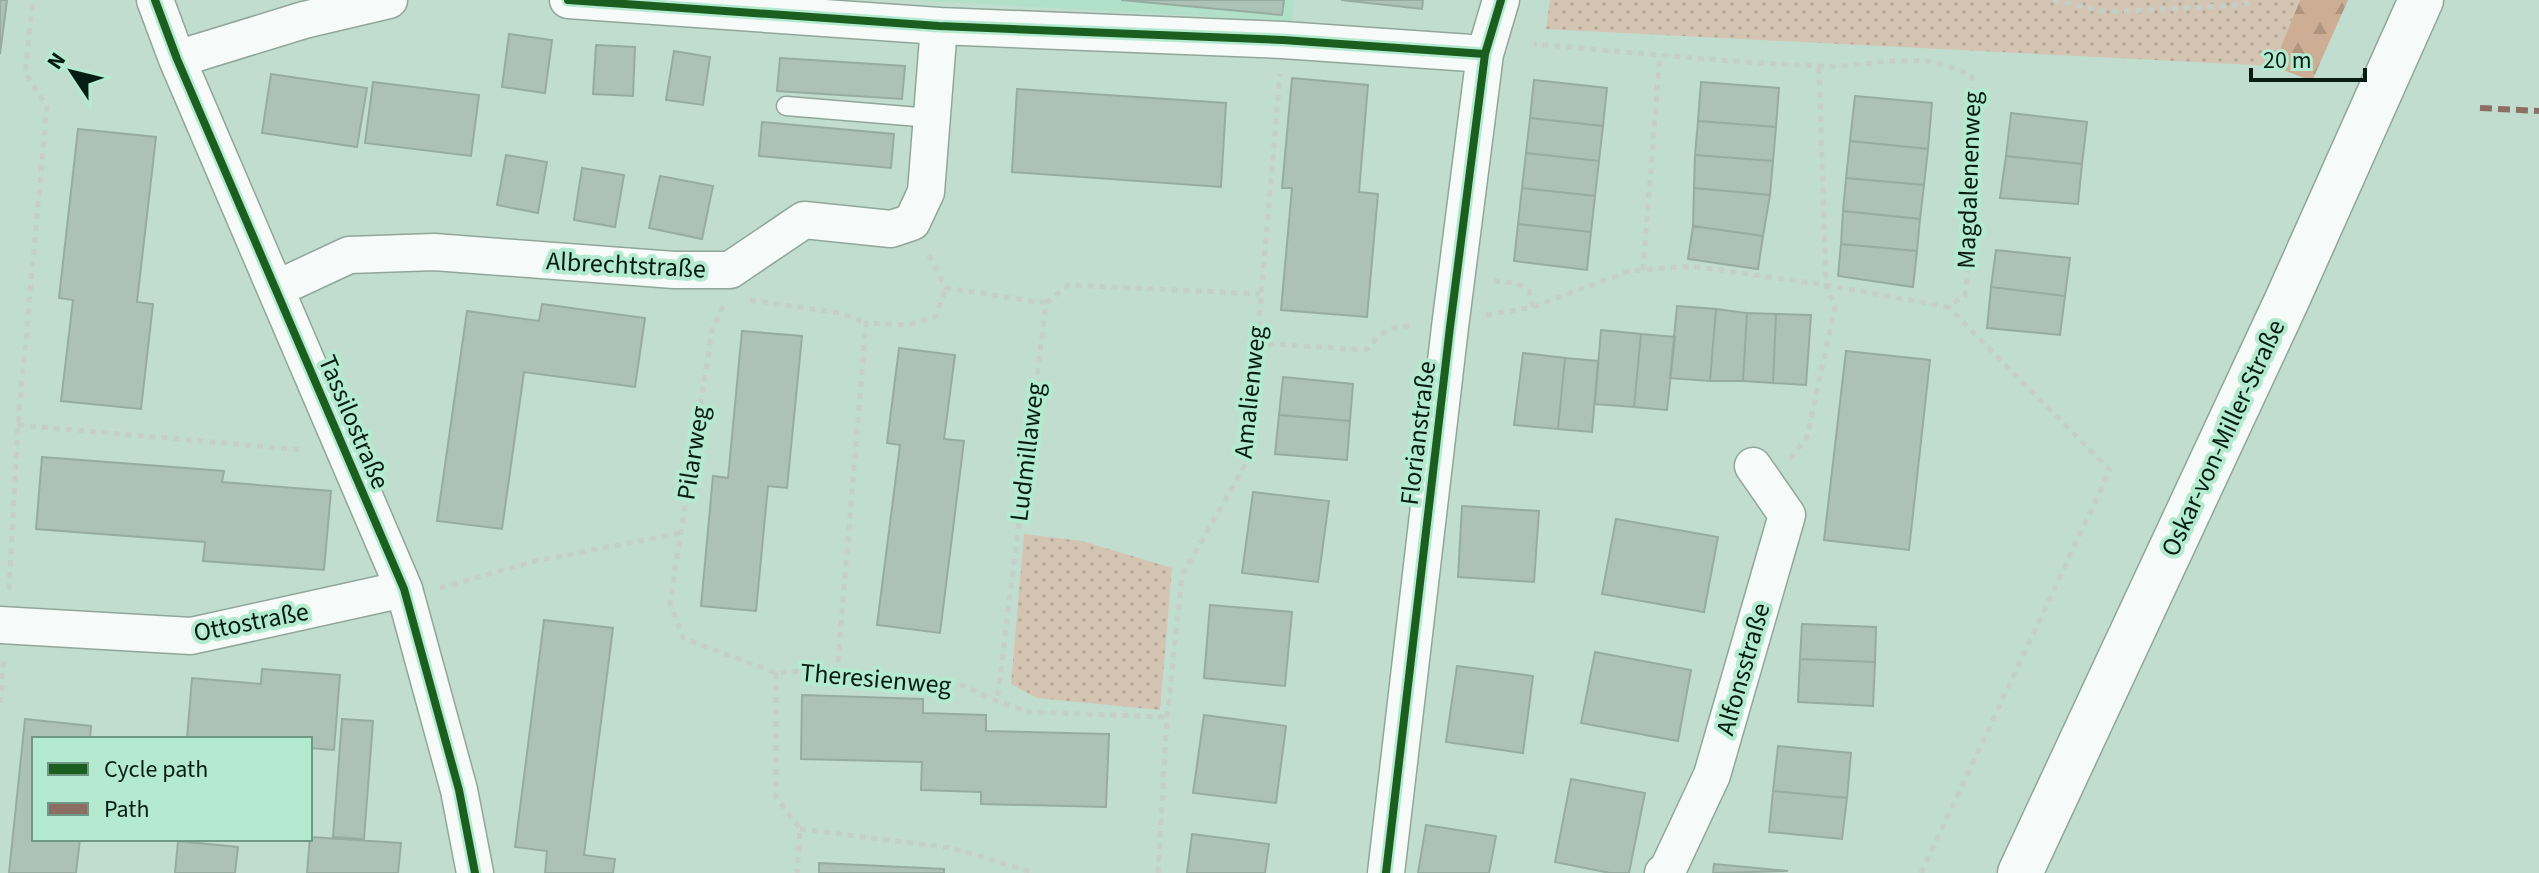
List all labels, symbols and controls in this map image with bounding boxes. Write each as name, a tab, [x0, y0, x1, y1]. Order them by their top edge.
north arrow	[32, 32, 112, 112]
scale bar	[2251, 32, 2365, 82]
text: 20 m	[2263, 43, 2312, 78]
text: N	[39, 46, 74, 76]
street label: Magdalenenweg	[1947, 91, 1991, 269]
street label: Albrechtstraße	[545, 242, 707, 288]
street label: Oskar-von-Miller-Straße	[2152, 313, 2294, 563]
street label: Amalienweg	[1225, 324, 1275, 460]
street label: Tassilostraße	[309, 349, 399, 495]
street label: Florianstraße	[1391, 359, 1445, 507]
street label: Ludmillaweg	[1000, 380, 1054, 524]
street label: Pilarweg	[667, 403, 719, 503]
street label: Ottostraße	[190, 593, 312, 651]
street label: Alfonsstraße	[1706, 599, 1780, 739]
street label: Theresienweg	[799, 654, 953, 704]
legend	[32, 737, 312, 841]
text: Cycle path	[104, 752, 208, 787]
text: Path	[104, 792, 150, 827]

